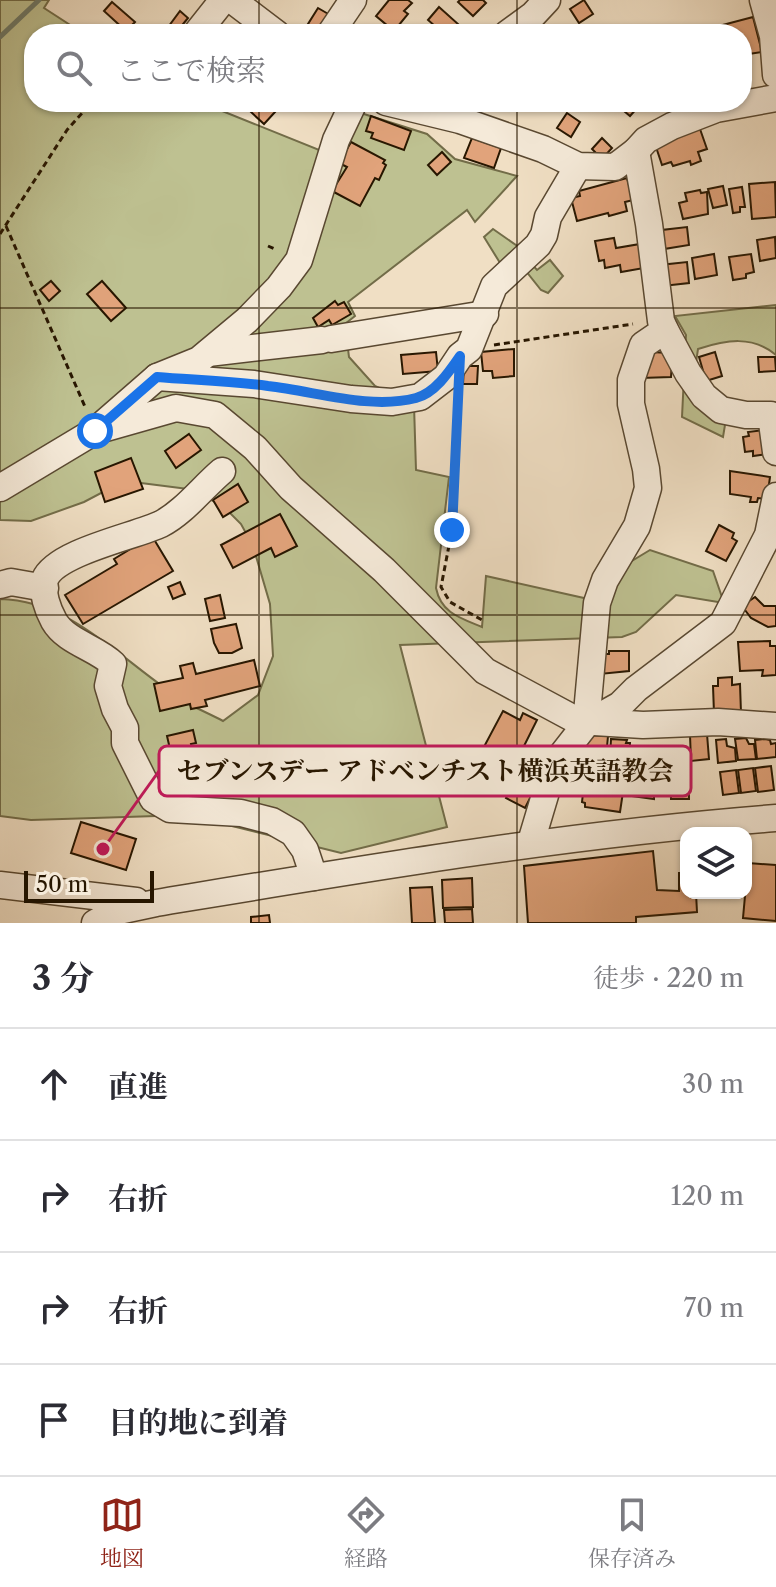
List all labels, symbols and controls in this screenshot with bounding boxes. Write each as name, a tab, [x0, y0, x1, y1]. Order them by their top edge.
search box	[24, 24, 752, 112]
icon: search	[52, 46, 96, 90]
text: ここで検索	[116, 52, 266, 89]
route start	[77, 413, 113, 449]
route end	[434, 512, 470, 548]
callout: セブンスデー アドベンチスト横浜英語教会	[159, 746, 691, 796]
text: セブンスデー アドベンチスト横浜英語教会	[176, 755, 674, 787]
map controls	[680, 827, 752, 899]
button: layers	[680, 827, 752, 899]
scale bar	[24, 867, 154, 903]
text: 50 m	[36, 871, 88, 898]
text: 3 分	[32, 957, 94, 999]
text: 徒歩 · 220 m	[593, 962, 744, 994]
icon: ahead	[32, 1062, 76, 1106]
text: 直進	[108, 1068, 168, 1105]
text: 30 m	[682, 1068, 744, 1100]
icon: right	[32, 1174, 76, 1218]
text: 右折	[108, 1180, 168, 1217]
text: 120 m	[670, 1180, 744, 1212]
icon: right	[32, 1286, 76, 1330]
text: 右折	[108, 1292, 168, 1329]
text: 70 m	[684, 1292, 744, 1324]
icon: arrive	[32, 1398, 76, 1442]
text: 目的地に到着	[108, 1404, 288, 1441]
tab: 地図	[100, 1493, 144, 1572]
tab: 経路	[344, 1493, 388, 1572]
tab: 保存済み	[588, 1493, 676, 1572]

